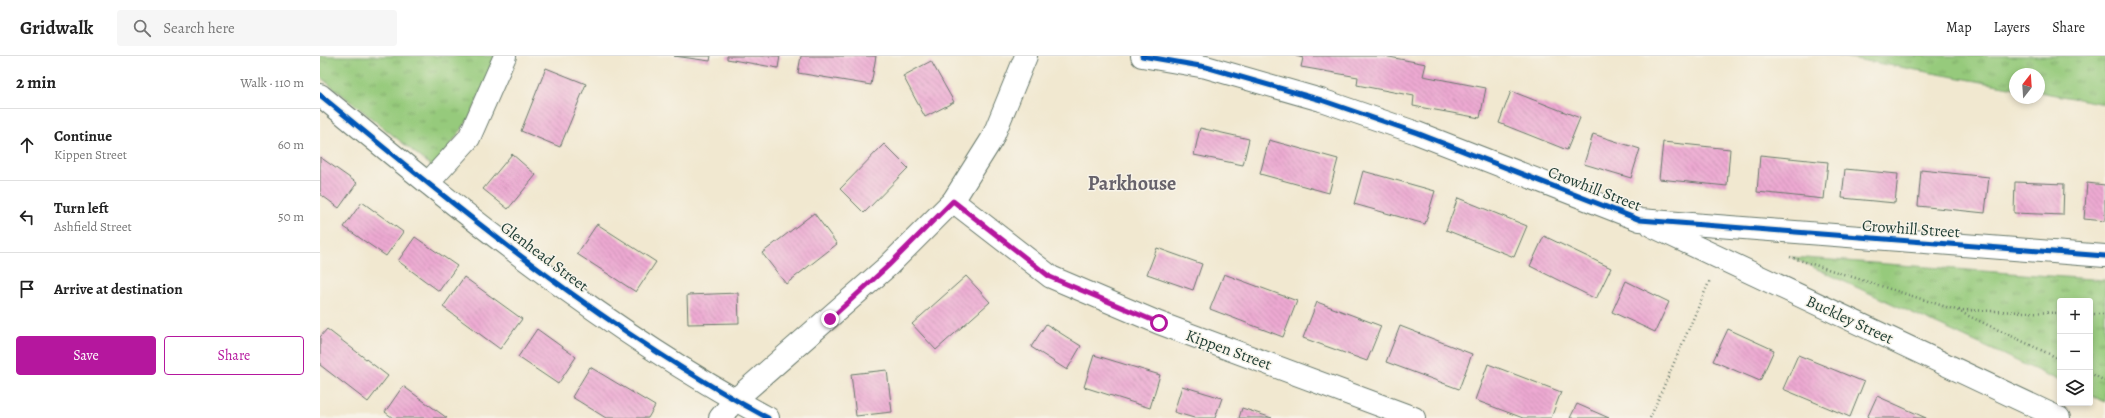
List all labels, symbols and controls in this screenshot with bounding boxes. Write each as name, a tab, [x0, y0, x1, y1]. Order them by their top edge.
search box	[117, 10, 397, 46]
text: Gridwalk	[20, 15, 93, 41]
icon: search	[131, 17, 153, 39]
text: Search here	[163, 18, 235, 38]
text: Map	[1946, 18, 1972, 37]
text: Layers	[1994, 18, 2030, 37]
text: Share	[2052, 18, 2085, 37]
north arrow	[2009, 68, 2045, 104]
text: 2 min	[16, 71, 56, 94]
text: Walk · 110 m	[240, 74, 304, 91]
text: Continue	[54, 126, 112, 146]
icon: ahead	[16, 134, 38, 156]
text: 60 m	[278, 136, 304, 153]
text: Kippen Street	[54, 146, 127, 163]
street label: Crowhill Street	[1545, 161, 1644, 217]
district label: Parkhouse	[1088, 170, 1176, 197]
text: Turn left	[54, 198, 109, 218]
icon: left	[16, 206, 38, 228]
text: 50 m	[278, 208, 304, 225]
street label: Crowhill Street	[1861, 215, 1961, 243]
street label: Glenhead Street	[496, 217, 593, 297]
text: Ashfield Street	[54, 218, 132, 235]
icon: arrive	[16, 278, 38, 300]
text: Arrive at destination	[54, 279, 183, 299]
street label: Buckley Street	[1802, 290, 1897, 350]
map controls	[2057, 298, 2093, 406]
button: +	[2057, 298, 2093, 334]
route end	[821, 310, 839, 328]
route start	[1150, 314, 1168, 332]
street label: Kippen Street	[1183, 324, 1275, 376]
button: −	[2057, 334, 2093, 370]
button: Save	[16, 336, 156, 375]
button: Share	[164, 336, 304, 375]
button: layers	[2057, 370, 2093, 406]

